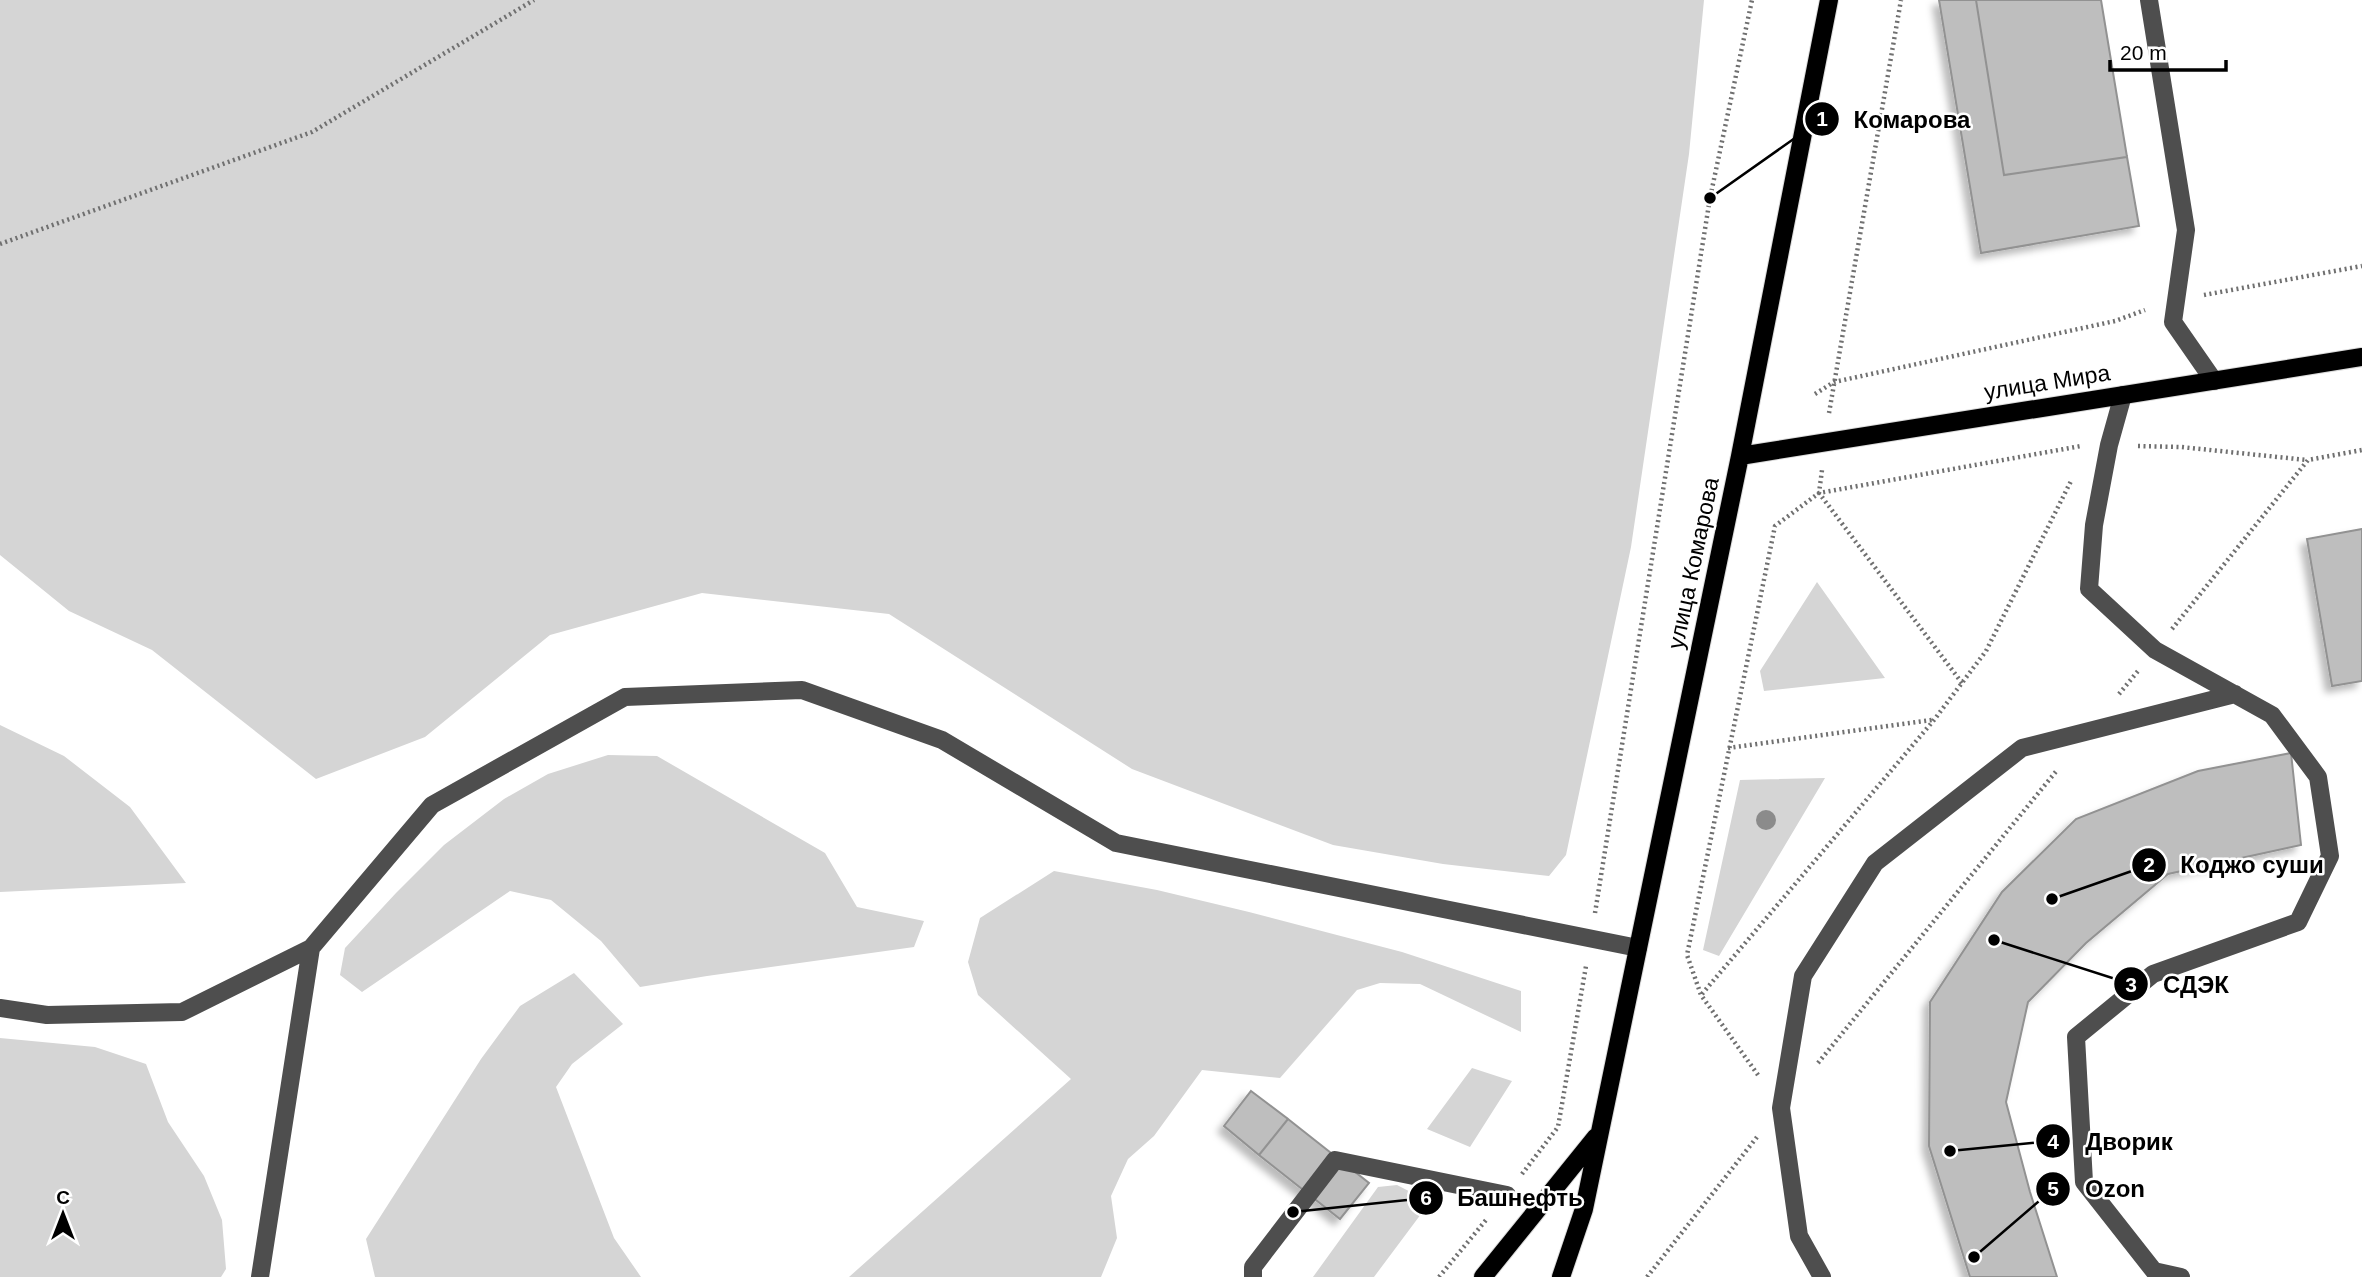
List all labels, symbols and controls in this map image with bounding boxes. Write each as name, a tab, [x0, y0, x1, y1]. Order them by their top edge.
scale bar	[2110, 28, 2226, 72]
text: 20 m	[2120, 41, 2167, 64]
callout: Комарова	[1805, 97, 1985, 142]
text: Комарова	[1854, 106, 1971, 133]
text: 1	[1816, 107, 1828, 130]
street label: улица Мира	[1982, 359, 2112, 405]
street label: улица Комарова	[1662, 475, 1724, 651]
callout: Коджо суши	[2131, 842, 2337, 887]
text: Коджо суши	[2180, 851, 2324, 878]
text: 2	[2143, 853, 2155, 876]
callout: СДЭК	[2114, 962, 2243, 1007]
text: СДЭК	[2163, 971, 2229, 998]
text: 3	[2125, 973, 2137, 996]
callout: Дворик	[2036, 1119, 2187, 1164]
text: Дворик	[2085, 1128, 2174, 1155]
text: 4	[2047, 1130, 2059, 1153]
callout: Ozon	[2036, 1166, 2159, 1211]
callout: Башнефть	[1408, 1175, 1597, 1220]
text: Ozon	[2085, 1175, 2145, 1202]
text: 5	[2047, 1177, 2059, 1200]
north arrow	[28, 1179, 98, 1249]
text: Башнефть	[1457, 1184, 1583, 1211]
text: 6	[1420, 1186, 1432, 1209]
text: С	[56, 1187, 70, 1208]

